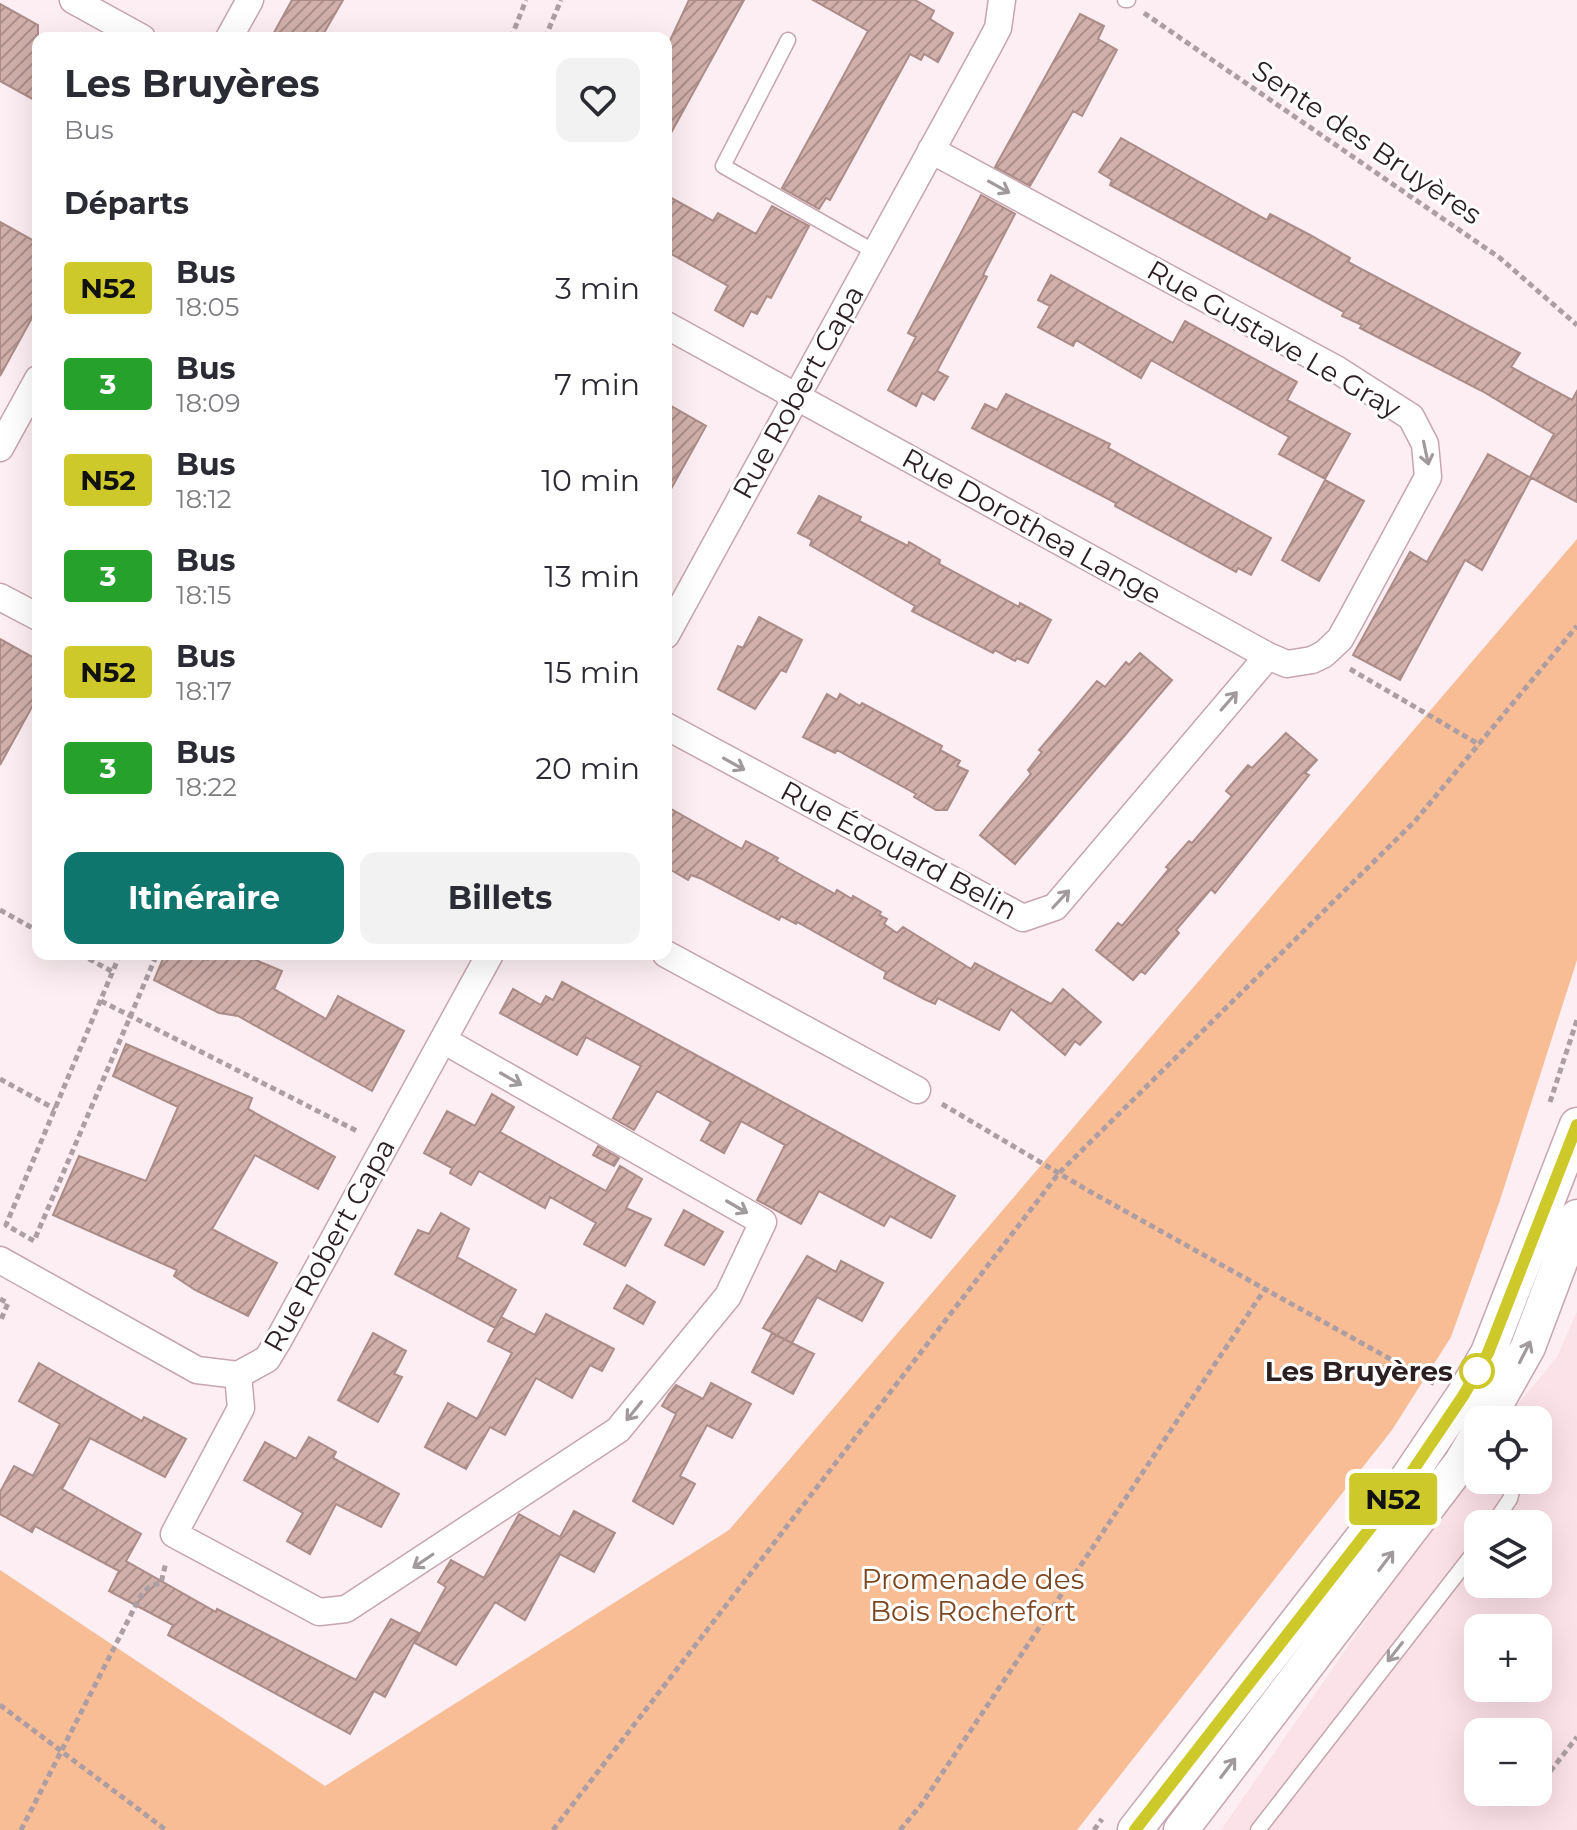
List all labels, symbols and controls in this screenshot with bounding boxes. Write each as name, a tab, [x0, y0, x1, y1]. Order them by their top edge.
street label: Sente des Bruyères	[1246, 53, 1488, 231]
button: heart	[556, 58, 640, 142]
text: Les Bruyères	[64, 60, 320, 107]
text: Bus	[64, 114, 114, 146]
one-way arrow	[987, 179, 1011, 195]
text: Départs	[64, 185, 189, 222]
street label: Rue Gustave Le Gray	[1141, 253, 1407, 426]
text: Bus	[176, 254, 236, 291]
text: 3 min	[555, 270, 640, 307]
text: N52	[80, 271, 136, 305]
street label: Rue Robert Capa	[725, 279, 871, 505]
text: 18:05	[176, 291, 239, 323]
text: Bus	[176, 350, 236, 387]
text: 7 min	[554, 366, 640, 403]
text: 3	[100, 367, 116, 401]
text: 18:09	[176, 387, 241, 419]
one-way arrow	[1419, 440, 1434, 466]
street label: Rue Dorothea Lange	[896, 441, 1168, 611]
text: Bus	[176, 446, 236, 483]
text: 10 min	[541, 462, 640, 499]
text: N52	[80, 463, 136, 497]
text: 18:12	[176, 483, 232, 515]
text: Bus	[176, 542, 236, 579]
text: 13 min	[544, 558, 640, 595]
text: 3	[100, 559, 116, 593]
text: 18:15	[176, 579, 232, 611]
text: Bus	[176, 638, 236, 675]
text: 15 min	[544, 654, 640, 691]
text: N52	[80, 655, 136, 689]
text: 18:17	[176, 675, 232, 707]
one-way arrow	[1220, 691, 1238, 711]
text: Bus	[176, 734, 236, 771]
text: 20 min	[535, 750, 640, 787]
text: 3	[100, 751, 116, 785]
one-way arrow	[722, 756, 746, 772]
text: 18:22	[176, 771, 237, 803]
street label: Rue Édouard Belin	[775, 773, 1023, 927]
button: Itinéraire	[64, 852, 344, 944]
button: Billets	[360, 852, 640, 944]
one-way arrow	[1052, 889, 1071, 909]
one-way arrow	[499, 1071, 522, 1087]
street label: Rue Robert Capa	[256, 1132, 402, 1358]
one-way arrow	[725, 1199, 748, 1215]
one-way arrow	[1518, 1341, 1533, 1365]
place label: Les Bruyères	[1265, 1354, 1453, 1388]
marker: Les Bruyères	[1460, 1354, 1494, 1388]
one-way arrow	[625, 1400, 642, 1421]
map controls	[1464, 1406, 1552, 1806]
button: locate	[1464, 1406, 1552, 1494]
line badge: N52	[1347, 1473, 1439, 1525]
text: N52	[1365, 1482, 1421, 1516]
button: layers	[1464, 1510, 1552, 1598]
one-way arrow	[1377, 1551, 1394, 1572]
one-way arrow	[412, 1553, 434, 1569]
park label: Promenade des Bois Rochefort	[862, 1562, 1084, 1628]
button: +	[1464, 1614, 1552, 1702]
one-way arrow	[1386, 1641, 1404, 1662]
button: −	[1464, 1718, 1552, 1806]
one-way arrow	[1220, 1758, 1237, 1779]

